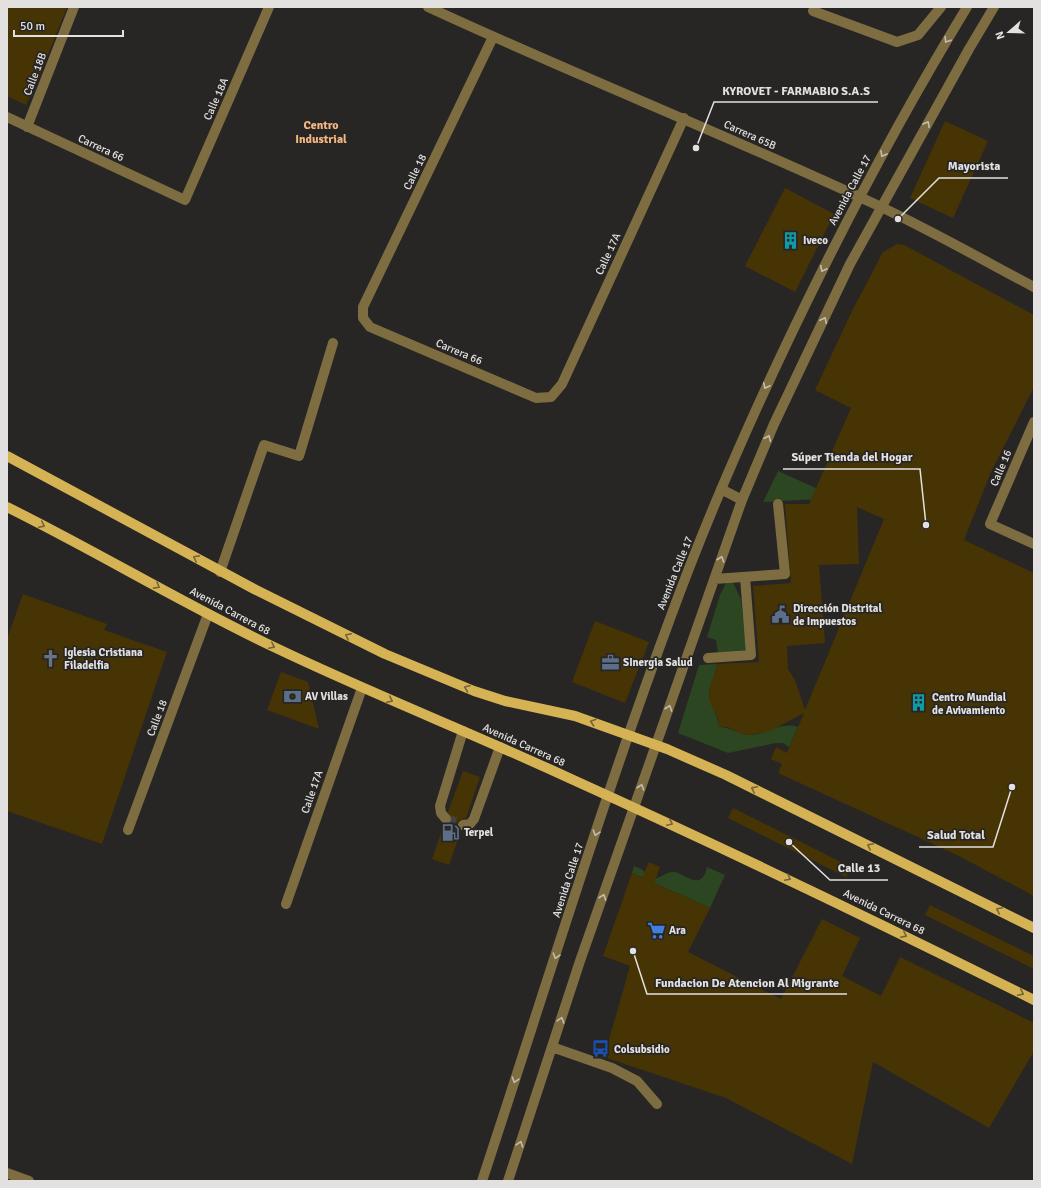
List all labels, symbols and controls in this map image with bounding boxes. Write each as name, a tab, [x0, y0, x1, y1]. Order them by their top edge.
scale bar	[14, 12, 123, 38]
north arrow	[989, 12, 1029, 52]
text: 50 m	[20, 19, 45, 34]
text: N	[993, 29, 1007, 41]
one-way arrow	[944, 36, 952, 43]
street label: Calle 18B	[21, 50, 49, 97]
street label: Calle 18A	[201, 76, 231, 122]
callout: KYROVET - FARMABIO S.A.S	[714, 78, 878, 102]
text: KYROVET - FARMABIO S.A.S	[722, 84, 870, 99]
district label: Centro Industrial	[295, 118, 347, 147]
street label: Carrera 65B	[722, 118, 779, 152]
one-way arrow	[922, 120, 929, 128]
street label: Carrera 66	[76, 132, 126, 164]
one-way arrow	[881, 149, 888, 157]
street label: Calle 18	[401, 152, 429, 192]
street label: Avenida Calle 17	[826, 153, 874, 227]
callout: Mayorista	[939, 154, 1008, 178]
text: Mayorista	[948, 159, 1000, 174]
building icon: Iveco	[780, 230, 800, 250]
street label: Calle 17A	[593, 231, 623, 277]
place label: Iveco	[803, 234, 828, 247]
one-way arrow	[821, 265, 828, 272]
one-way arrow	[819, 317, 827, 325]
street label: Carrera 66	[434, 336, 484, 368]
one-way arrow	[763, 382, 771, 389]
one-way arrow	[764, 434, 772, 441]
callout: Súper Tienda del Hogar	[783, 445, 920, 469]
street label: Calle 16	[988, 448, 1014, 488]
text: Súper Tienda del Hogar	[791, 450, 913, 465]
one-way arrow	[38, 520, 45, 527]
street label: Avenida Calle 17	[654, 534, 696, 612]
one-way arrow	[192, 555, 200, 562]
one-way arrow	[717, 556, 725, 563]
one-way arrow	[153, 581, 160, 588]
street label: Avenida Carrera 68	[188, 584, 272, 638]
place label: Dirección Distrital de Impuestos	[793, 602, 882, 628]
public building icon: Dirección Distrital de Impuestos	[770, 604, 790, 624]
one-way arrow	[345, 633, 353, 641]
one-way arrow	[268, 641, 275, 649]
place label: Iglesia Cristiana Filadelfia	[64, 646, 143, 672]
church icon: Iglesia Cristiana Filadelfia	[41, 648, 61, 668]
office icon: SInergia Salud	[600, 652, 620, 672]
place label: SInergia Salud	[623, 656, 693, 669]
one-way arrow	[464, 685, 471, 693]
bank icon: AV Villas	[282, 686, 302, 706]
place label: AV Villas	[305, 690, 348, 703]
place label: Centro Mundial de Avivamiento	[932, 691, 1007, 717]
building icon: Centro Mundial de Avivamiento	[909, 693, 929, 713]
one-way arrow	[386, 695, 394, 703]
street label: Calle 18	[144, 698, 170, 738]
one-way arrow	[664, 705, 673, 712]
one-way arrow	[590, 718, 597, 727]
street label: Avenida Carrera 68	[481, 721, 567, 769]
street label: Calle 17A	[299, 768, 326, 815]
one-way arrow	[637, 783, 645, 790]
one-way arrow	[750, 786, 758, 794]
one-way arrow	[666, 819, 673, 827]
fuel station icon: Terpel	[441, 822, 461, 842]
callout: Salud Total	[919, 823, 993, 847]
place label: Terpel	[464, 826, 494, 839]
text: Salud Total	[927, 828, 985, 843]
one-way arrow	[593, 829, 601, 836]
street label: Avenida Calle 17	[550, 841, 586, 919]
one-way arrow	[867, 843, 874, 851]
callout: Calle 13	[830, 856, 888, 880]
text: Calle 13	[838, 861, 880, 876]
one-way arrow	[783, 873, 791, 881]
street label: Avenida Carrera 68	[841, 887, 927, 937]
one-way arrow	[598, 894, 606, 901]
one-way arrow	[996, 907, 1003, 915]
supermarket icon: Ara	[646, 920, 666, 940]
place label: Ara	[669, 924, 686, 937]
one-way arrow	[900, 930, 908, 938]
one-way arrow	[552, 953, 561, 960]
callout: Fundacion De Atencion Al Migrante	[647, 970, 847, 994]
text: Fundacion De Atencion Al Migrante	[655, 976, 839, 991]
one-way arrow	[1016, 988, 1024, 996]
one-way arrow	[556, 1017, 565, 1024]
bus stop icon: Colsubsidio	[591, 1039, 611, 1059]
place label: Colsubsidio	[614, 1043, 670, 1056]
one-way arrow	[511, 1076, 520, 1083]
one-way arrow	[516, 1141, 524, 1148]

